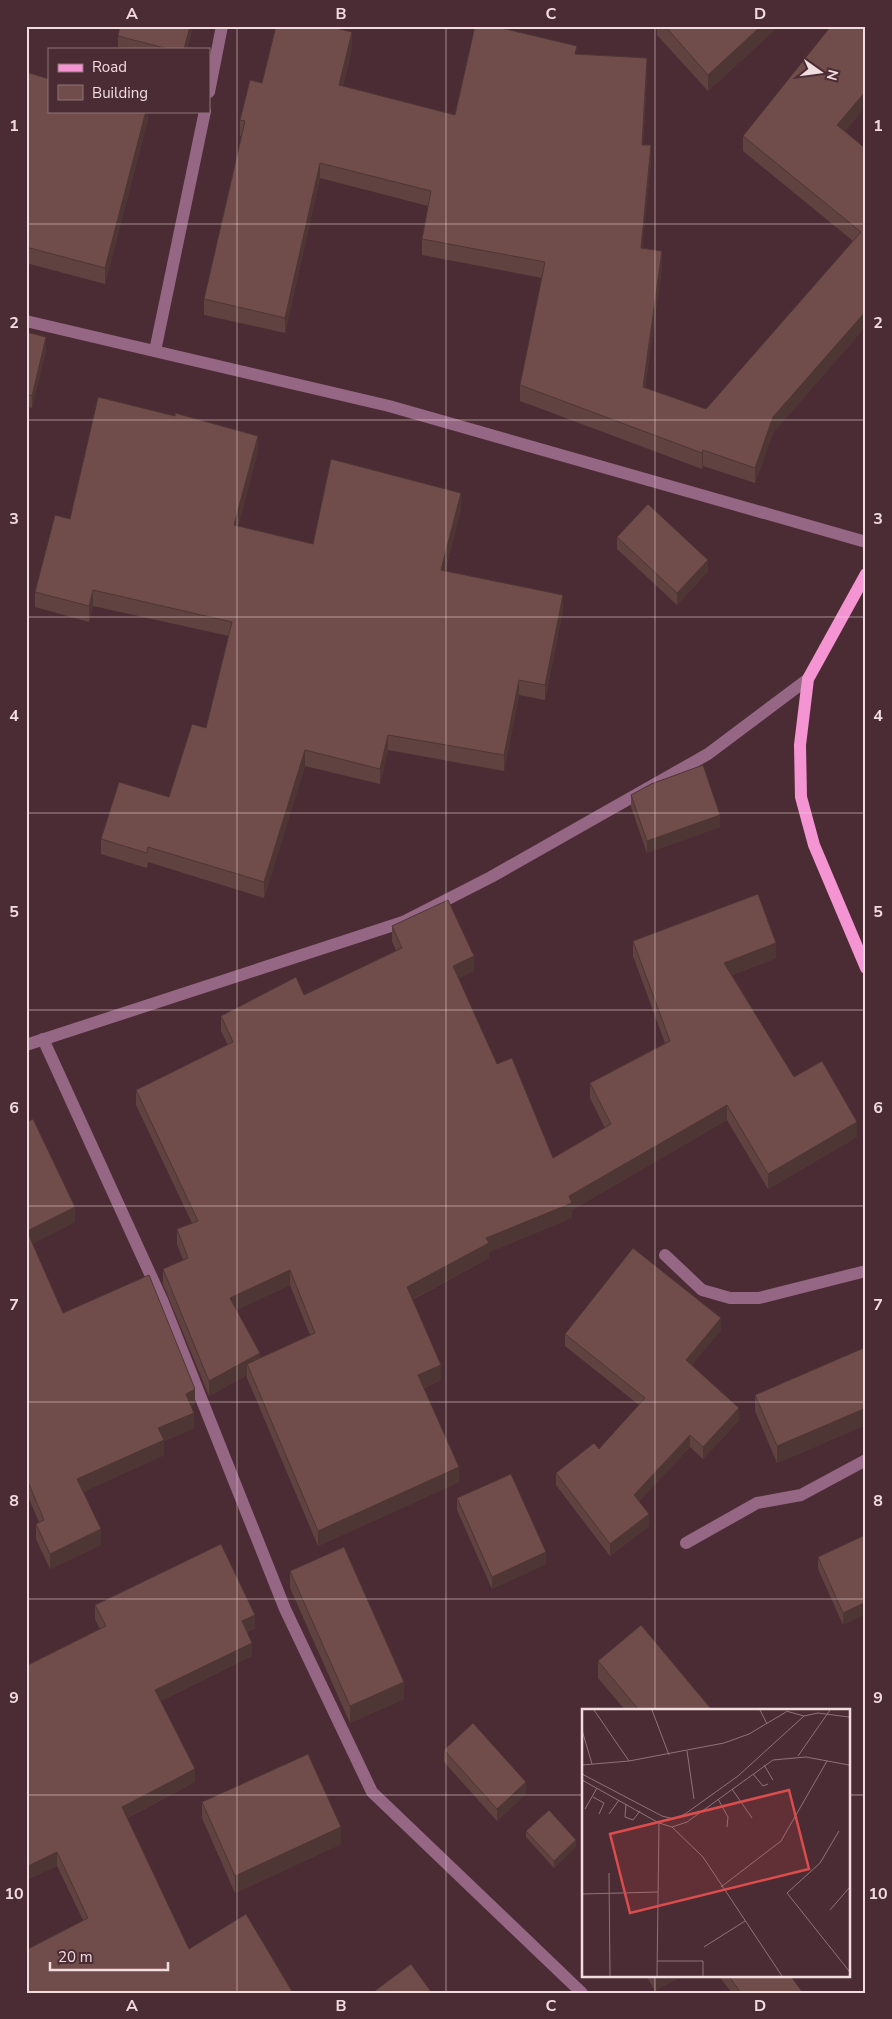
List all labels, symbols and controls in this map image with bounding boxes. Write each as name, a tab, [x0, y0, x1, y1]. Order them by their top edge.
text: A	[126, 3, 138, 25]
text: B	[335, 3, 347, 25]
text: C	[546, 3, 557, 25]
text: D	[754, 3, 766, 25]
legend	[48, 48, 210, 112]
north arrow	[794, 48, 844, 98]
text: Road	[92, 57, 127, 77]
text: N	[822, 68, 843, 82]
text: Building	[92, 83, 148, 103]
text: 1	[9, 115, 19, 137]
text: 1	[873, 115, 883, 137]
text: 2	[9, 312, 19, 334]
text: 2	[873, 312, 883, 334]
text: 3	[9, 508, 19, 530]
text: 3	[873, 508, 883, 530]
text: 4	[9, 705, 19, 727]
text: 4	[873, 705, 883, 727]
text: 5	[9, 901, 19, 923]
text: 5	[873, 901, 883, 923]
text: 6	[9, 1097, 19, 1119]
text: 6	[873, 1097, 883, 1119]
text: 7	[9, 1294, 19, 1316]
text: 7	[873, 1294, 883, 1316]
text: 8	[9, 1490, 19, 1512]
text: 8	[873, 1490, 883, 1512]
text: 9	[9, 1687, 19, 1709]
text: 9	[873, 1687, 883, 1709]
inset map	[582, 1709, 850, 1976]
text: 10	[4, 1883, 24, 1905]
text: 10	[868, 1883, 888, 1905]
scale bar	[50, 1939, 168, 1971]
text: 20 m	[58, 1947, 93, 1967]
text: A	[126, 1995, 138, 2017]
text: B	[335, 1995, 347, 2017]
text: C	[546, 1995, 557, 2017]
text: D	[754, 1995, 766, 2017]

